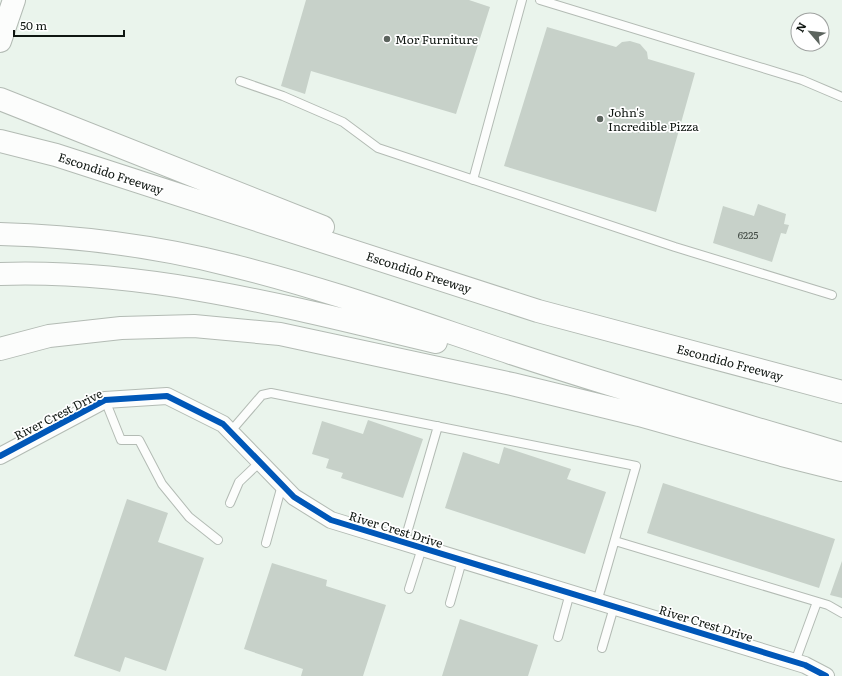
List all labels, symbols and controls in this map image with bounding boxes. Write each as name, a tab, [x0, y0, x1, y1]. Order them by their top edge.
scale bar	[14, 12, 124, 38]
north arrow	[790, 12, 830, 52]
text: 50 m	[20, 16, 47, 34]
text: N	[791, 19, 810, 35]
place label: Mor Furniture	[395, 30, 478, 48]
marker: Mor Furniture	[382, 34, 392, 44]
place label: John's Incredible Pizza	[608, 103, 699, 135]
marker: John's Incredible Pizza	[595, 114, 605, 124]
street label: Escondido Freeway	[56, 147, 166, 199]
house number: 6225	[738, 227, 758, 242]
street label: Escondido Freeway	[364, 246, 474, 298]
street label: Escondido Freeway	[675, 339, 785, 385]
street label: River Crest Drive	[11, 384, 105, 444]
street label: River Crest Drive	[347, 506, 445, 552]
street label: River Crest Drive	[657, 600, 755, 646]

